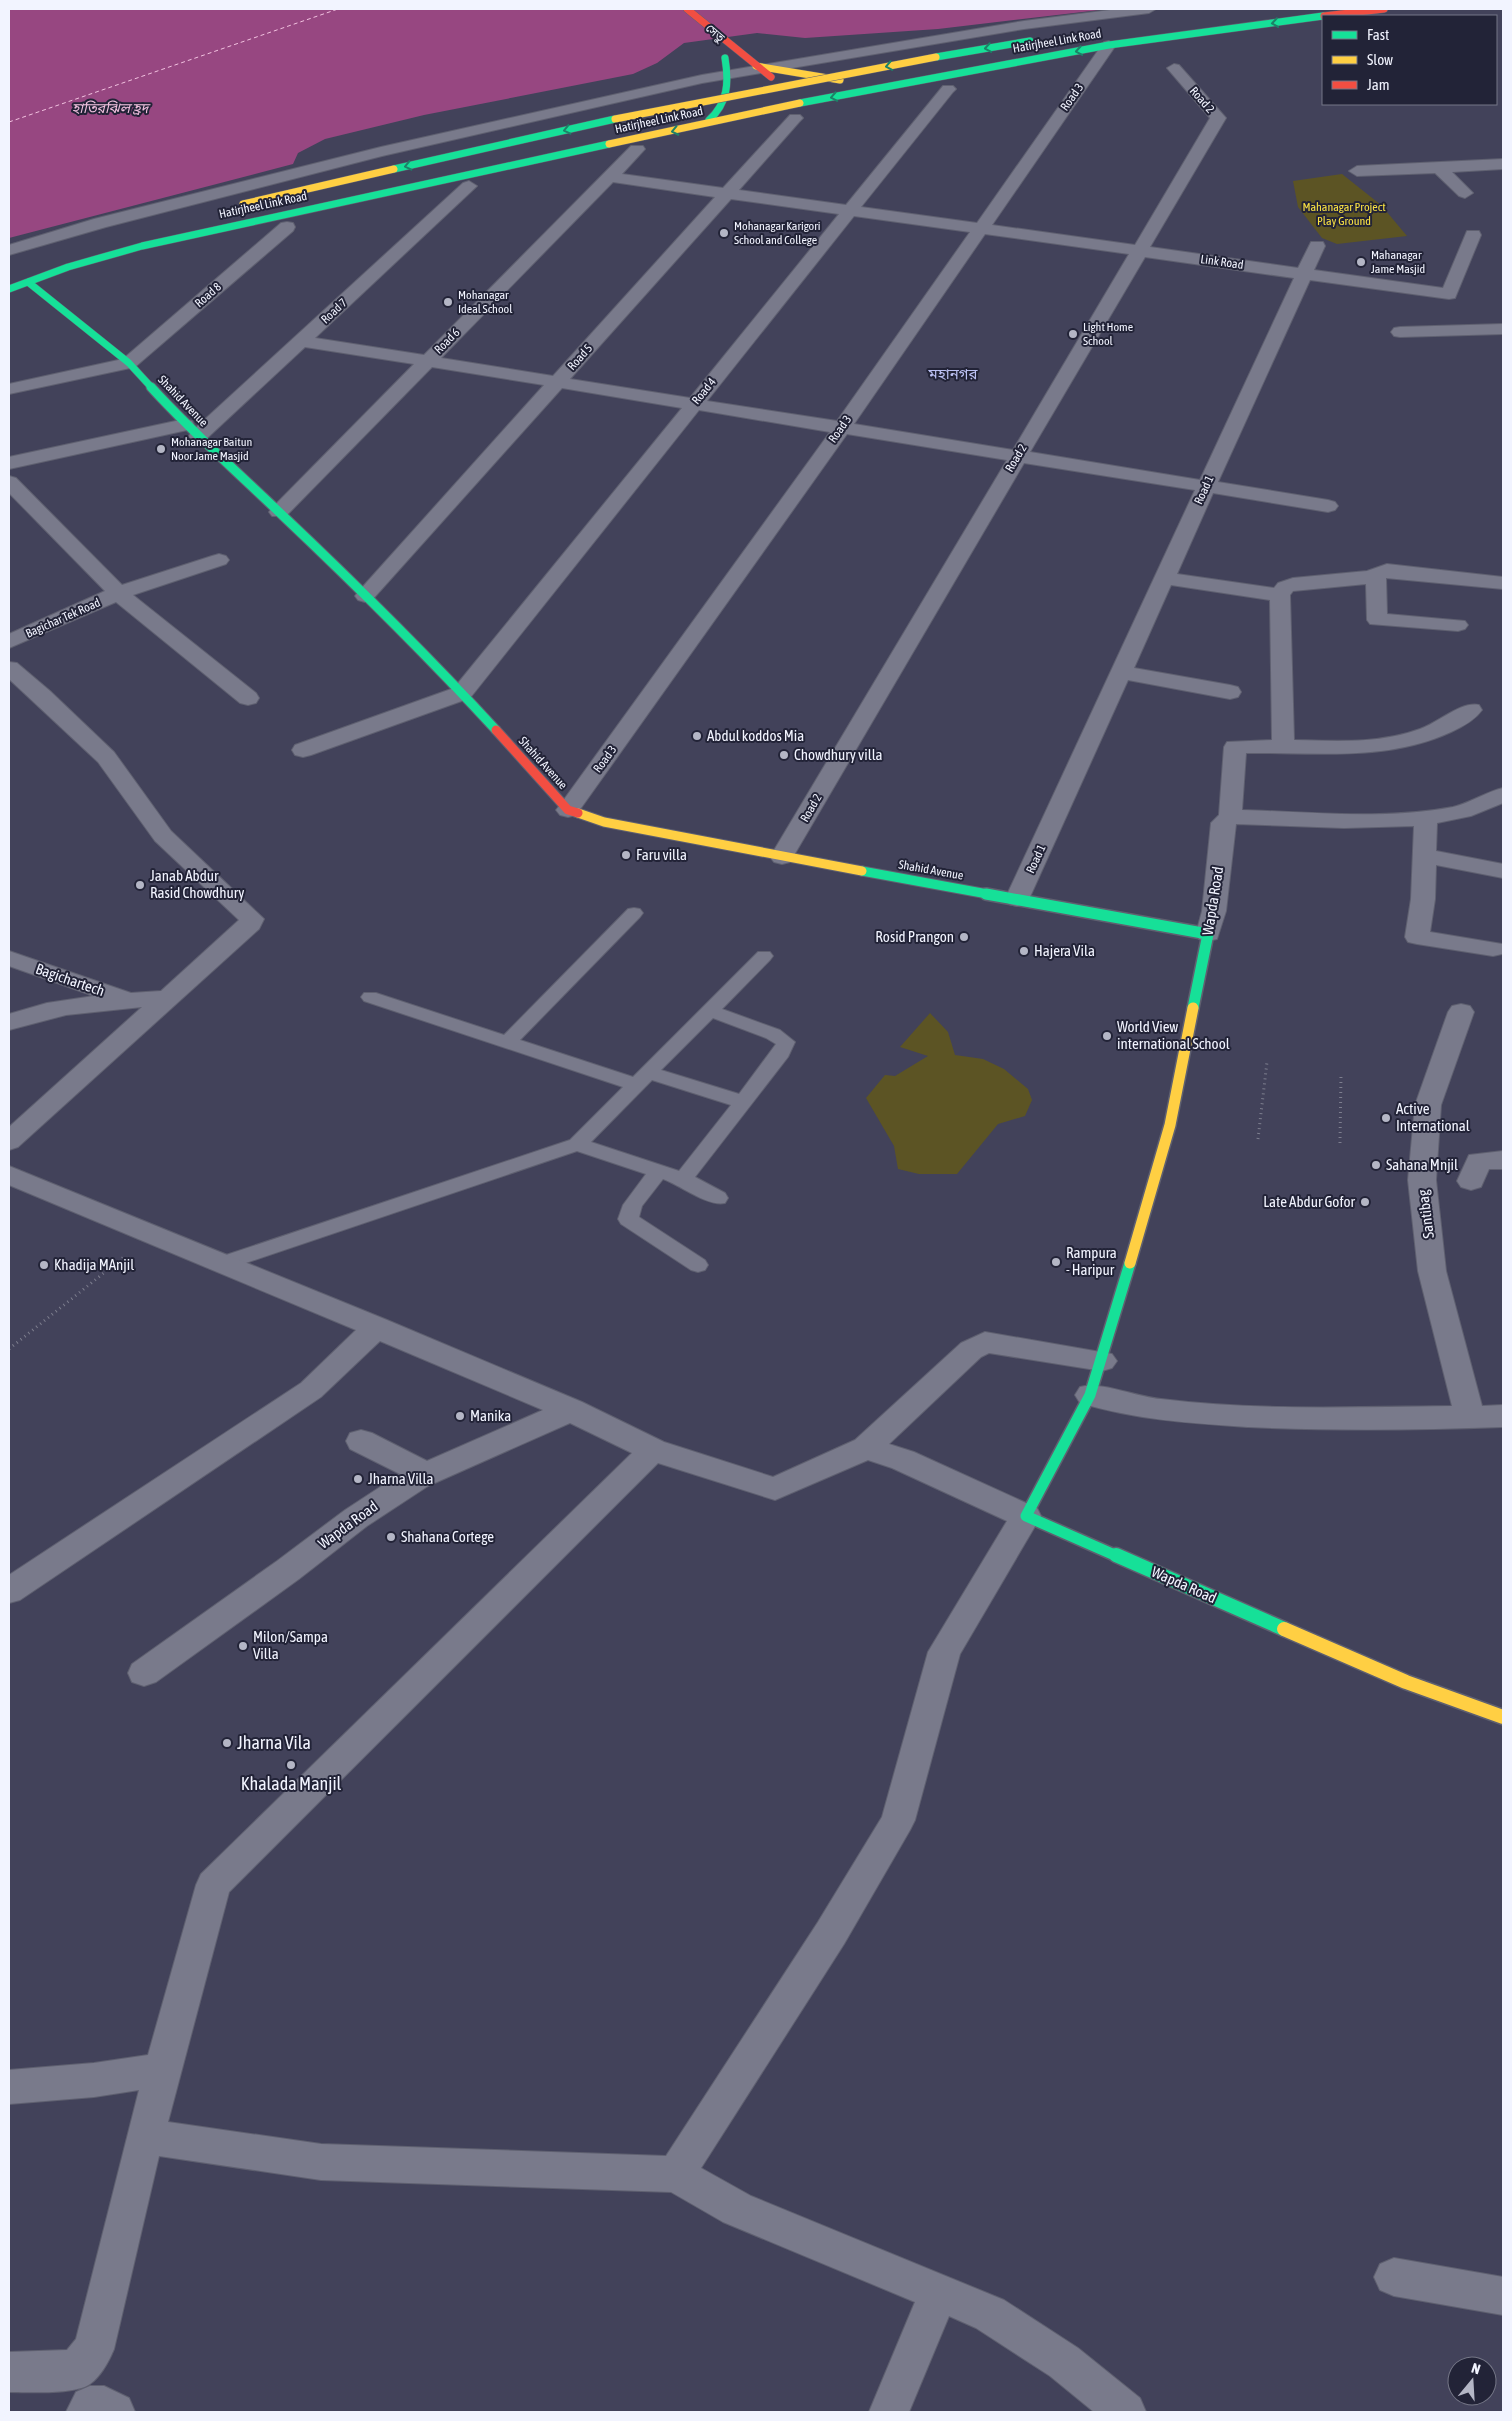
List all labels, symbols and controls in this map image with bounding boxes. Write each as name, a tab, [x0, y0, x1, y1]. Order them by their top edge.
legend	[1322, 15, 1497, 105]
one-way arrow	[1271, 17, 1279, 28]
street label: সেতু	[702, 21, 728, 46]
street label: Hatirjheel Link Road	[1012, 26, 1102, 56]
text: Fast	[1367, 26, 1389, 43]
one-way arrow	[984, 42, 993, 52]
one-way arrow	[1075, 45, 1084, 55]
text: Slow	[1367, 51, 1393, 68]
one-way arrow	[884, 60, 893, 71]
text: Jam	[1367, 76, 1390, 93]
street label: Road 3	[1058, 81, 1086, 113]
street label: Road 2	[1187, 84, 1217, 116]
one-way arrow	[829, 91, 838, 101]
water label: হাতিরঝিল হ্রদ	[72, 100, 152, 116]
street label: Hatirjheel Link Road	[614, 104, 704, 136]
one-way arrow	[562, 124, 571, 135]
one-way arrow	[670, 125, 679, 135]
one-way arrow	[404, 160, 413, 171]
street label: Hatirjheel Link Road	[218, 189, 308, 221]
park label: Mahanagar Project Play Ground	[1302, 200, 1386, 228]
place label: Mohanagar Karigori School and College	[734, 219, 821, 247]
marker: Mohanagar Karigori School and College	[718, 227, 730, 239]
place label: Mahanagar Jame Masjid	[1371, 248, 1425, 276]
street label: Link Road	[1200, 252, 1244, 272]
marker: Mahanagar Jame Masjid	[1355, 256, 1367, 268]
street label: Road 8	[192, 280, 224, 310]
place label: Mohanagar Ideal School	[458, 288, 513, 316]
street label: Road 7	[318, 295, 350, 326]
marker: Mohanagar Ideal School	[442, 296, 454, 308]
place label: Light Home School	[1083, 320, 1133, 348]
street label: Road 6	[431, 325, 463, 357]
marker: Light Home School	[1067, 328, 1079, 340]
street label: Road 5	[565, 341, 595, 373]
district label: মহানগর	[928, 365, 978, 382]
street label: Shahid Avenue	[155, 373, 211, 429]
street label: Road 4	[689, 375, 719, 407]
street label: Road 3	[826, 413, 854, 445]
place label: Mohanagar Baitun Noor Jame Masjid	[171, 435, 252, 463]
street label: Road 2	[1002, 441, 1030, 475]
marker: Mohanagar Baitun Noor Jame Masjid	[155, 443, 167, 455]
street label: Road 1	[1191, 473, 1217, 507]
street label: Bagichar Tek Road	[24, 595, 102, 641]
place label: Abdul koddos Mia	[707, 727, 804, 744]
marker: Abdul koddos Mia	[691, 730, 703, 742]
street label: Shahid Avenue	[516, 734, 570, 792]
street label: Road 3	[590, 743, 620, 775]
place label: Chowdhury villa	[794, 746, 883, 763]
marker: Chowdhury villa	[778, 749, 790, 761]
street label: Road 2	[797, 791, 825, 825]
street label: Road 1	[1023, 842, 1049, 876]
place label: Faru villa	[636, 846, 687, 863]
marker: Faru villa	[620, 849, 632, 861]
street label: Shahid Avenue	[897, 857, 965, 883]
street label: Wapda Road	[1199, 865, 1226, 936]
place label: Janab Abdur Rasid Chowdhury	[150, 867, 244, 901]
marker: Janab Abdur Rasid Chowdhury	[134, 879, 146, 891]
place label: Rosid Prangon	[875, 928, 954, 945]
marker: Rosid Prangon	[958, 931, 970, 943]
place label: Hajera Vila	[1034, 942, 1095, 959]
marker: Hajera Vila	[1018, 945, 1030, 957]
street label: Bagichartech	[33, 960, 107, 999]
place label: World View international School	[1117, 1018, 1230, 1052]
marker: World View international School	[1101, 1030, 1113, 1042]
place label: Active International	[1396, 1100, 1470, 1134]
marker: Active International	[1380, 1112, 1392, 1124]
place label: Sahana Mnjil	[1386, 1156, 1458, 1173]
marker: Sahana Mnjil	[1370, 1159, 1382, 1171]
street label: Santibag	[1414, 1188, 1437, 1239]
place label: Late Abdur Gofor	[1263, 1193, 1356, 1210]
marker: Late Abdur Gofor	[1359, 1196, 1371, 1208]
place label: Rampura - Haripur	[1066, 1244, 1117, 1278]
place label: Khadija MAnjil	[54, 1256, 134, 1273]
marker: Rampura - Haripur	[1050, 1256, 1062, 1268]
marker: Khadija MAnjil	[38, 1259, 50, 1271]
place label: Manika	[470, 1407, 511, 1424]
marker: Manika	[454, 1410, 466, 1422]
place label: Jharna Villa	[368, 1470, 434, 1487]
marker: Jharna Villa	[352, 1473, 364, 1485]
street label: Wapda Road	[315, 1497, 381, 1552]
place label: Shahana Cortege	[401, 1528, 494, 1545]
marker: Shahana Cortege	[385, 1531, 397, 1543]
street label: Wapda Road	[1149, 1563, 1219, 1606]
place label: Milon/Sampa Villa	[253, 1628, 328, 1662]
marker: Milon/Sampa Villa	[237, 1640, 249, 1652]
place label: Jharna Vila	[237, 1732, 311, 1753]
marker: Jharna Vila	[221, 1737, 233, 1749]
marker: Khalada Manjil	[285, 1759, 297, 1771]
place label: Khalada Manjil	[241, 1773, 342, 1794]
north arrow	[1447, 2356, 1497, 2406]
text: N	[1470, 2360, 1482, 2378]

